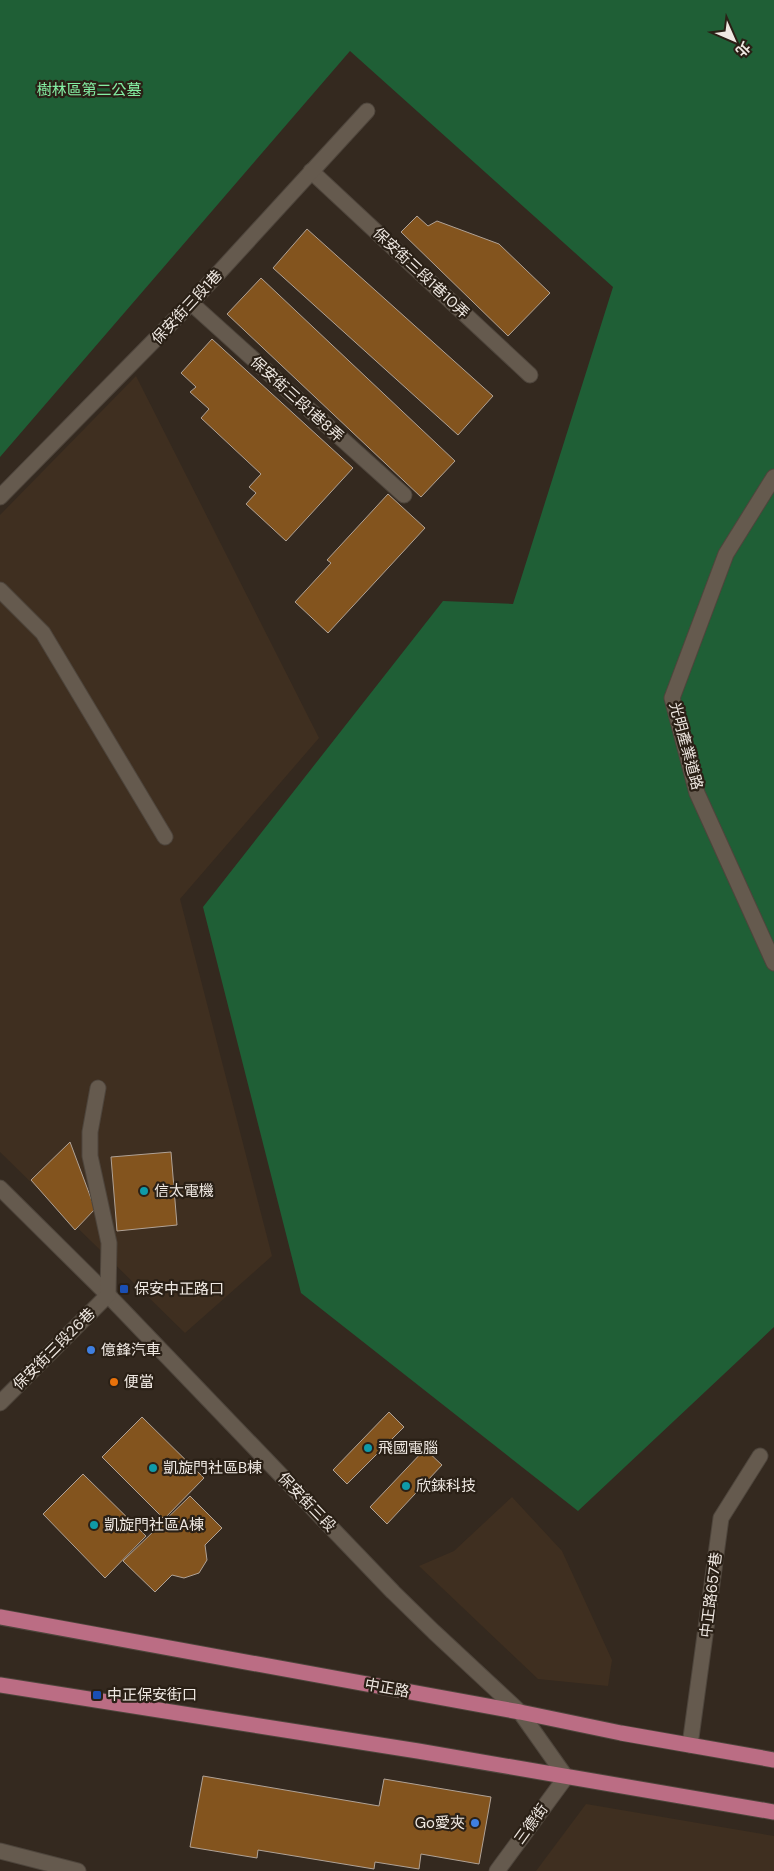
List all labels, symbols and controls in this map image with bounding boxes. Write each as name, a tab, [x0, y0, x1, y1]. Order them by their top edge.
north arrow	[709, 15, 759, 65]
text: 北	[732, 38, 755, 61]
park label: 樹林區第二公墓	[36, 80, 142, 100]
street label: 保安街三段1巷10弄	[369, 223, 473, 323]
street label: 保安街三段1巷	[147, 266, 227, 348]
street label: 保安街三段1巷8弄	[246, 352, 348, 446]
street label: 光明產業道路	[665, 700, 707, 792]
place label: 信太電機	[154, 1181, 214, 1201]
marker: 信太電機	[138, 1185, 150, 1197]
place label: 保安中正路口	[134, 1279, 224, 1299]
marker: 保安中正路口	[118, 1283, 130, 1295]
street label: 保安街三段26巷	[9, 1304, 99, 1394]
place label: 億鋒汽車	[101, 1340, 161, 1360]
marker: 億鋒汽車	[85, 1344, 97, 1356]
place label: 便當	[124, 1372, 154, 1392]
marker: 便當	[108, 1376, 120, 1388]
place label: 飛國電腦	[378, 1438, 438, 1458]
marker: 飛國電腦	[362, 1442, 374, 1454]
place label: 凱旋門社區B棟	[163, 1458, 262, 1478]
marker: 凱旋門社區B棟	[147, 1462, 159, 1474]
street label: 保安街三段	[274, 1468, 340, 1536]
place label: 欣錸科技	[416, 1476, 476, 1496]
marker: 欣錸科技	[400, 1480, 412, 1492]
place label: 凱旋門社區A棟	[104, 1515, 204, 1535]
marker: 凱旋門社區A棟	[88, 1519, 100, 1531]
street label: 中正路657巷	[696, 1551, 726, 1639]
street label: 中正路	[363, 1674, 411, 1702]
place label: 中正保安街口	[107, 1685, 197, 1705]
marker: 中正保安街口	[91, 1689, 103, 1701]
street label: 三德街	[510, 1800, 552, 1848]
place label: Go愛夾	[415, 1813, 465, 1833]
marker: Go愛夾	[469, 1817, 481, 1829]

